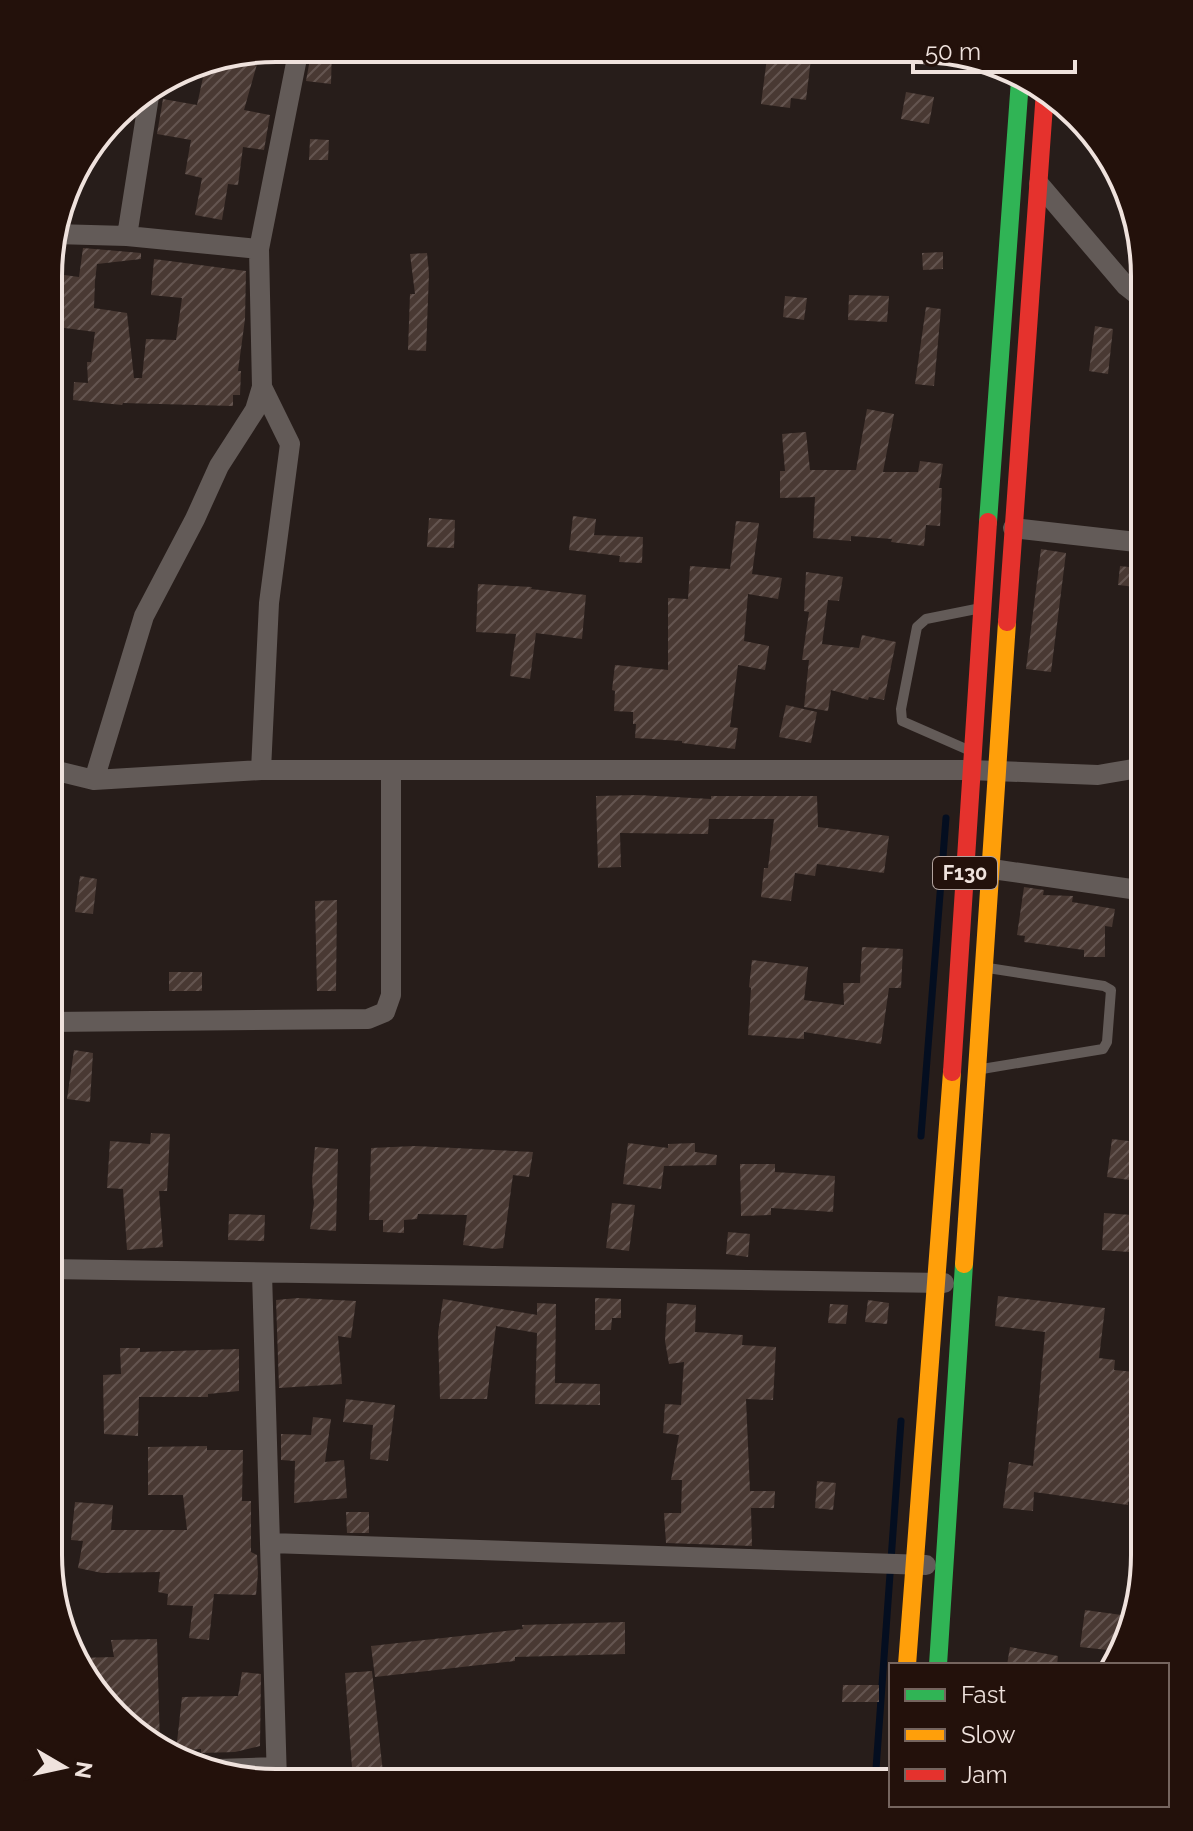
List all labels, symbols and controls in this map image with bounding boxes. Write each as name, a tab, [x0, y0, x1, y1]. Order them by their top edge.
scale bar	[913, 24, 1075, 74]
text: 50 m	[925, 37, 981, 66]
road number: F130	[933, 857, 997, 889]
legend	[889, 1663, 1169, 1807]
text: Fast	[961, 1680, 1006, 1709]
text: Slow	[961, 1720, 1016, 1749]
north arrow	[24, 1727, 104, 1807]
text: N	[70, 1760, 98, 1780]
text: Jam	[961, 1760, 1007, 1789]

